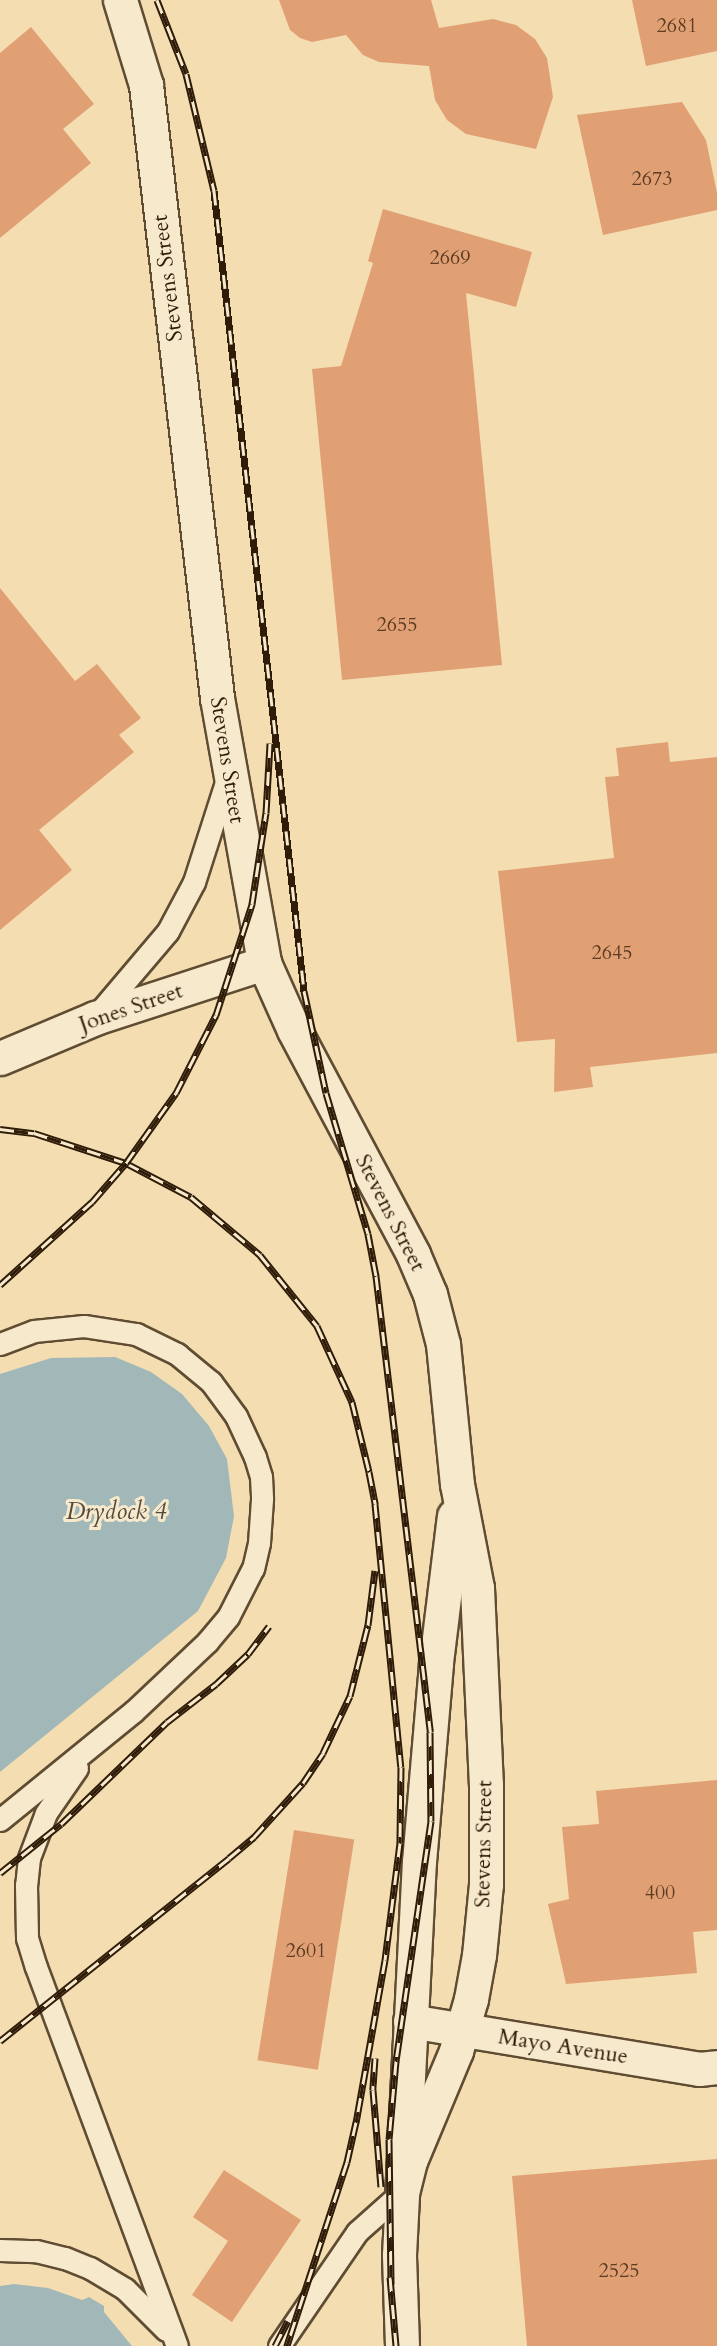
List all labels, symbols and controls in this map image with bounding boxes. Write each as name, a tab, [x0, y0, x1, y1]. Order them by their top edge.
house number: 2681	[657, 13, 697, 37]
house number: 2673	[632, 166, 672, 190]
street label: Stevens Street	[147, 213, 189, 343]
house number: 2669	[430, 245, 470, 269]
house number: 2655	[377, 612, 417, 636]
street label: Stevens Street	[204, 695, 250, 825]
house number: 2645	[592, 940, 632, 964]
street label: Jones Street	[76, 978, 186, 1038]
street label: Stevens Street	[349, 1150, 431, 1276]
water label: Drydock 4	[66, 1498, 166, 1526]
street label: Stevens Street	[470, 1780, 498, 1908]
house number: 400	[645, 1880, 675, 1904]
house number: 2601	[286, 1938, 326, 1962]
street label: Mayo Avenue	[496, 2024, 630, 2070]
house number: 2525	[599, 2258, 639, 2282]

